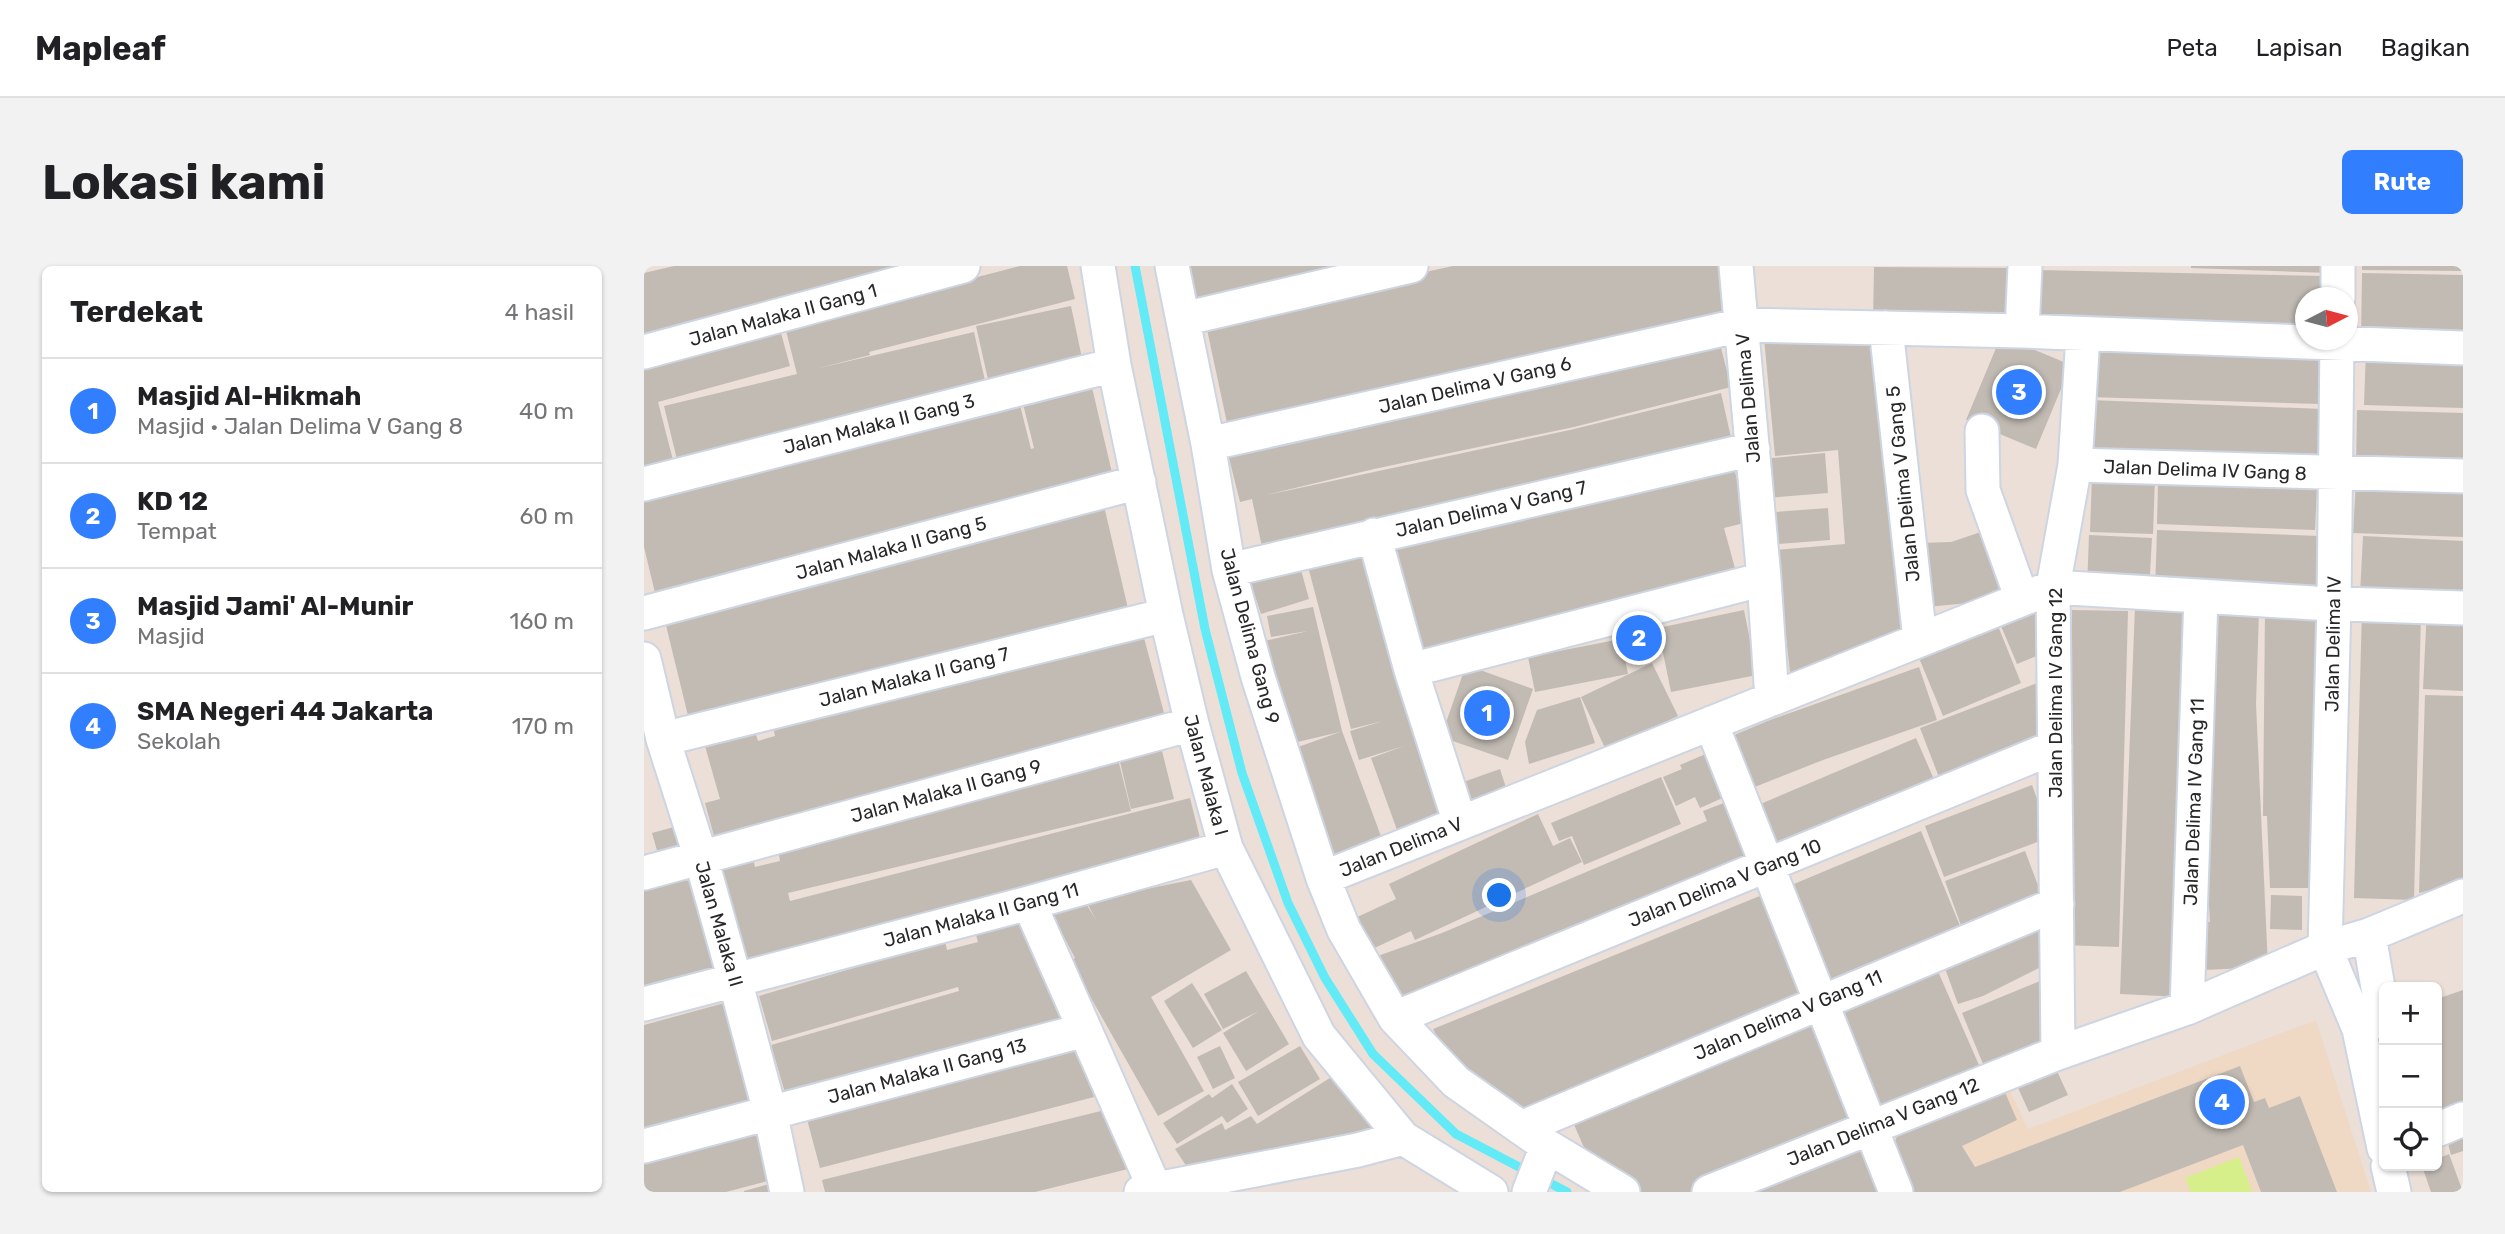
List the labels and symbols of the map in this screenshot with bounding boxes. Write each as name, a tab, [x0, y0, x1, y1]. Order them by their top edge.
street label: Jalan Malaka II Gang 1	[687, 279, 879, 351]
north arrow	[2295, 287, 2358, 350]
street label: Jalan Delima V	[1731, 332, 1765, 464]
street label: Jalan Delima V Gang 6	[1376, 352, 1574, 418]
pin: 3	[1996, 366, 2042, 418]
street label: Jalan Delima V Gang 5	[1881, 385, 1925, 583]
street label: Jalan Malaka II Gang 3	[781, 389, 977, 459]
street label: Jalan Delima IV Gang 8	[2103, 455, 2307, 485]
street label: Jalan Delima V Gang 7	[1393, 476, 1589, 542]
street label: Jalan Malaka II Gang 5	[793, 511, 989, 585]
street label: Jalan Delima Gang 9	[1215, 546, 1285, 726]
street label: Jalan Delima IV	[2320, 576, 2346, 712]
street label: Jalan Delima IV Gang 12	[2044, 588, 2067, 798]
pin: 2	[1616, 612, 1662, 664]
street label: Jalan Malaka II Gang 7	[817, 642, 1012, 712]
pin: 1	[1464, 687, 1510, 739]
street label: Jalan Delima IV Gang 11	[2179, 698, 2209, 906]
street label: Jalan Malaka I	[1179, 712, 1233, 838]
street label: Jalan Malaka II Gang 9	[848, 754, 1044, 828]
street label: Jalan Delima V	[1336, 812, 1466, 882]
street label: Jalan Delima V Gang 10	[1625, 834, 1825, 932]
street label: Jalan Malaka II	[690, 859, 748, 989]
street label: Jalan Malaka II Gang 11	[881, 878, 1081, 952]
your location	[1482, 878, 1516, 912]
street label: Jalan Delima V Gang 11	[1691, 965, 1885, 1065]
street label: Jalan Malaka II Gang 13	[825, 1033, 1029, 1109]
street label: Jalan Delima V Gang 12	[1784, 1073, 1982, 1171]
pin: 4	[2199, 1076, 2245, 1128]

